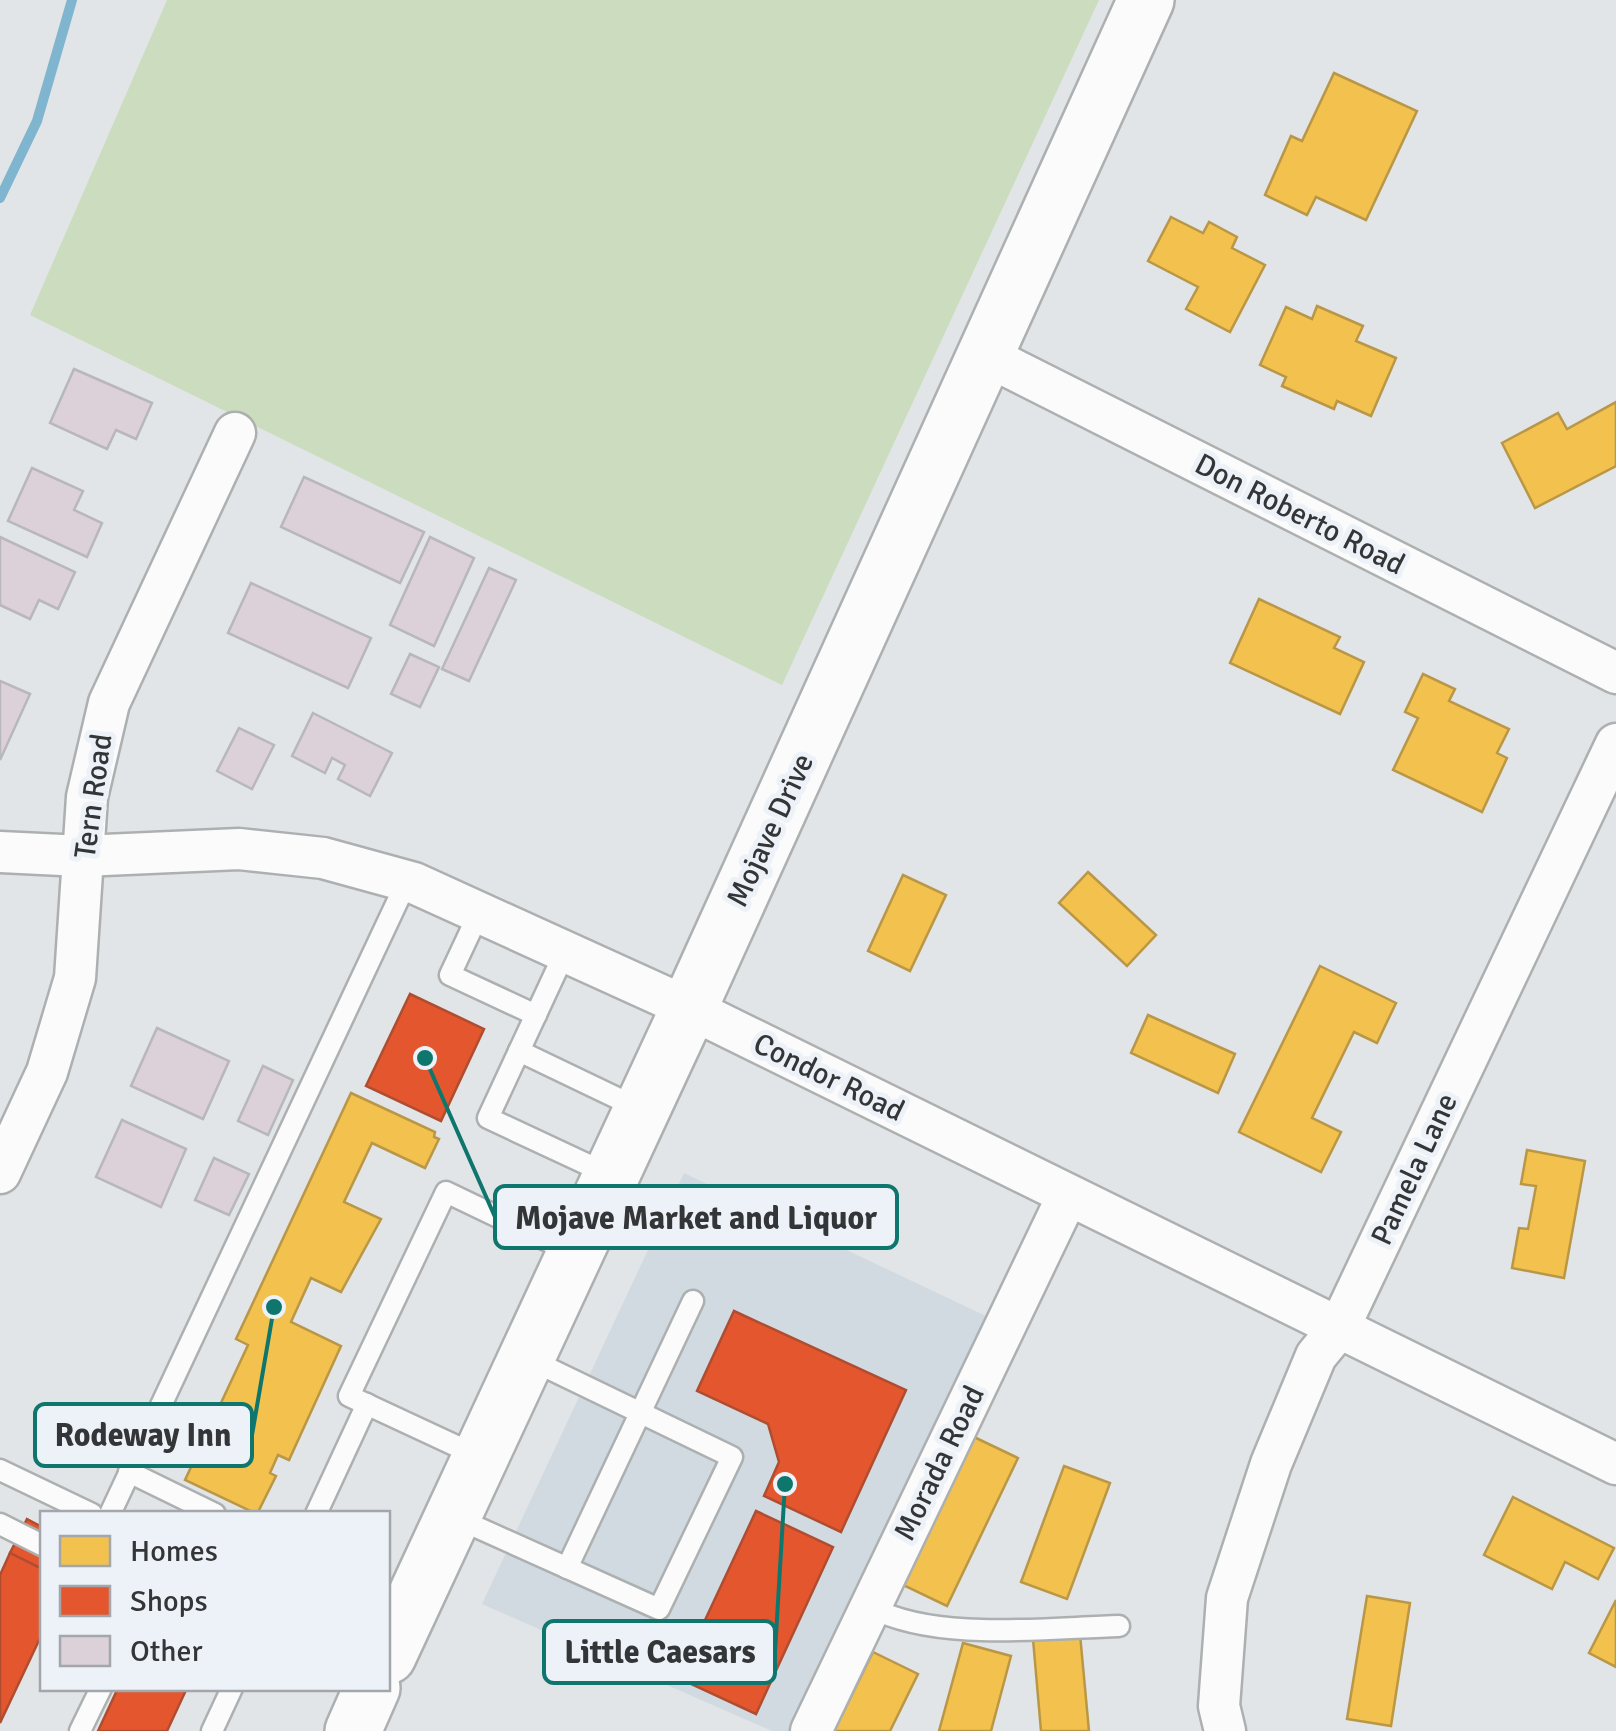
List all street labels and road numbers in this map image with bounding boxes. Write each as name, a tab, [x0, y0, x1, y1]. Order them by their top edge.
street label: Don Roberto Road	[1189, 446, 1411, 583]
street label: Tern Road	[66, 731, 121, 861]
street label: Mojave Drive	[719, 748, 822, 913]
street label: Condor Road	[747, 1025, 910, 1130]
street label: Pamela Lane	[1363, 1087, 1466, 1251]
street label: Morada Road	[886, 1380, 993, 1547]

